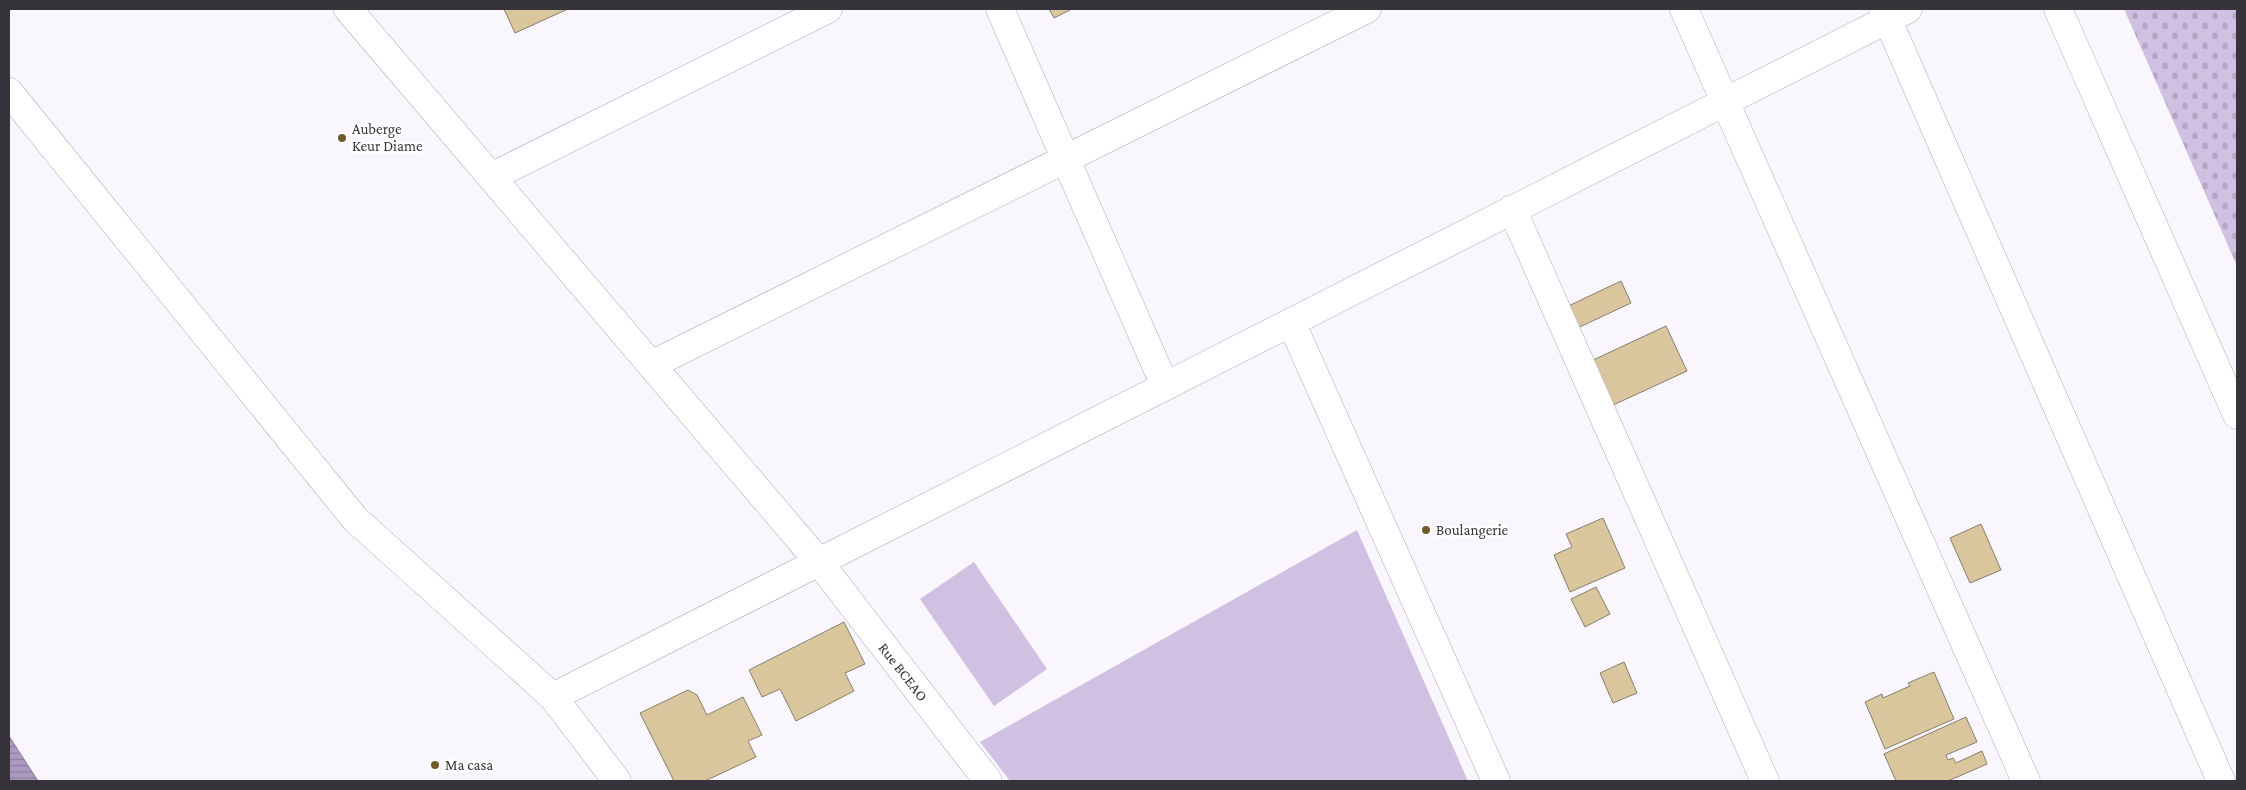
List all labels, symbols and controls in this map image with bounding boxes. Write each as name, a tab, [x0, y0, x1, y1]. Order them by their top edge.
place label: Auberge Keur Diame	[352, 121, 423, 154]
marker: Auberge Keur Diame	[336, 132, 348, 144]
place label: Boulangerie	[1436, 522, 1509, 539]
marker: Boulangerie	[1420, 524, 1432, 536]
street label: Rue BCEAO	[875, 640, 931, 704]
place label: Ma casa	[445, 757, 493, 773]
marker: Ma casa	[429, 759, 441, 771]

